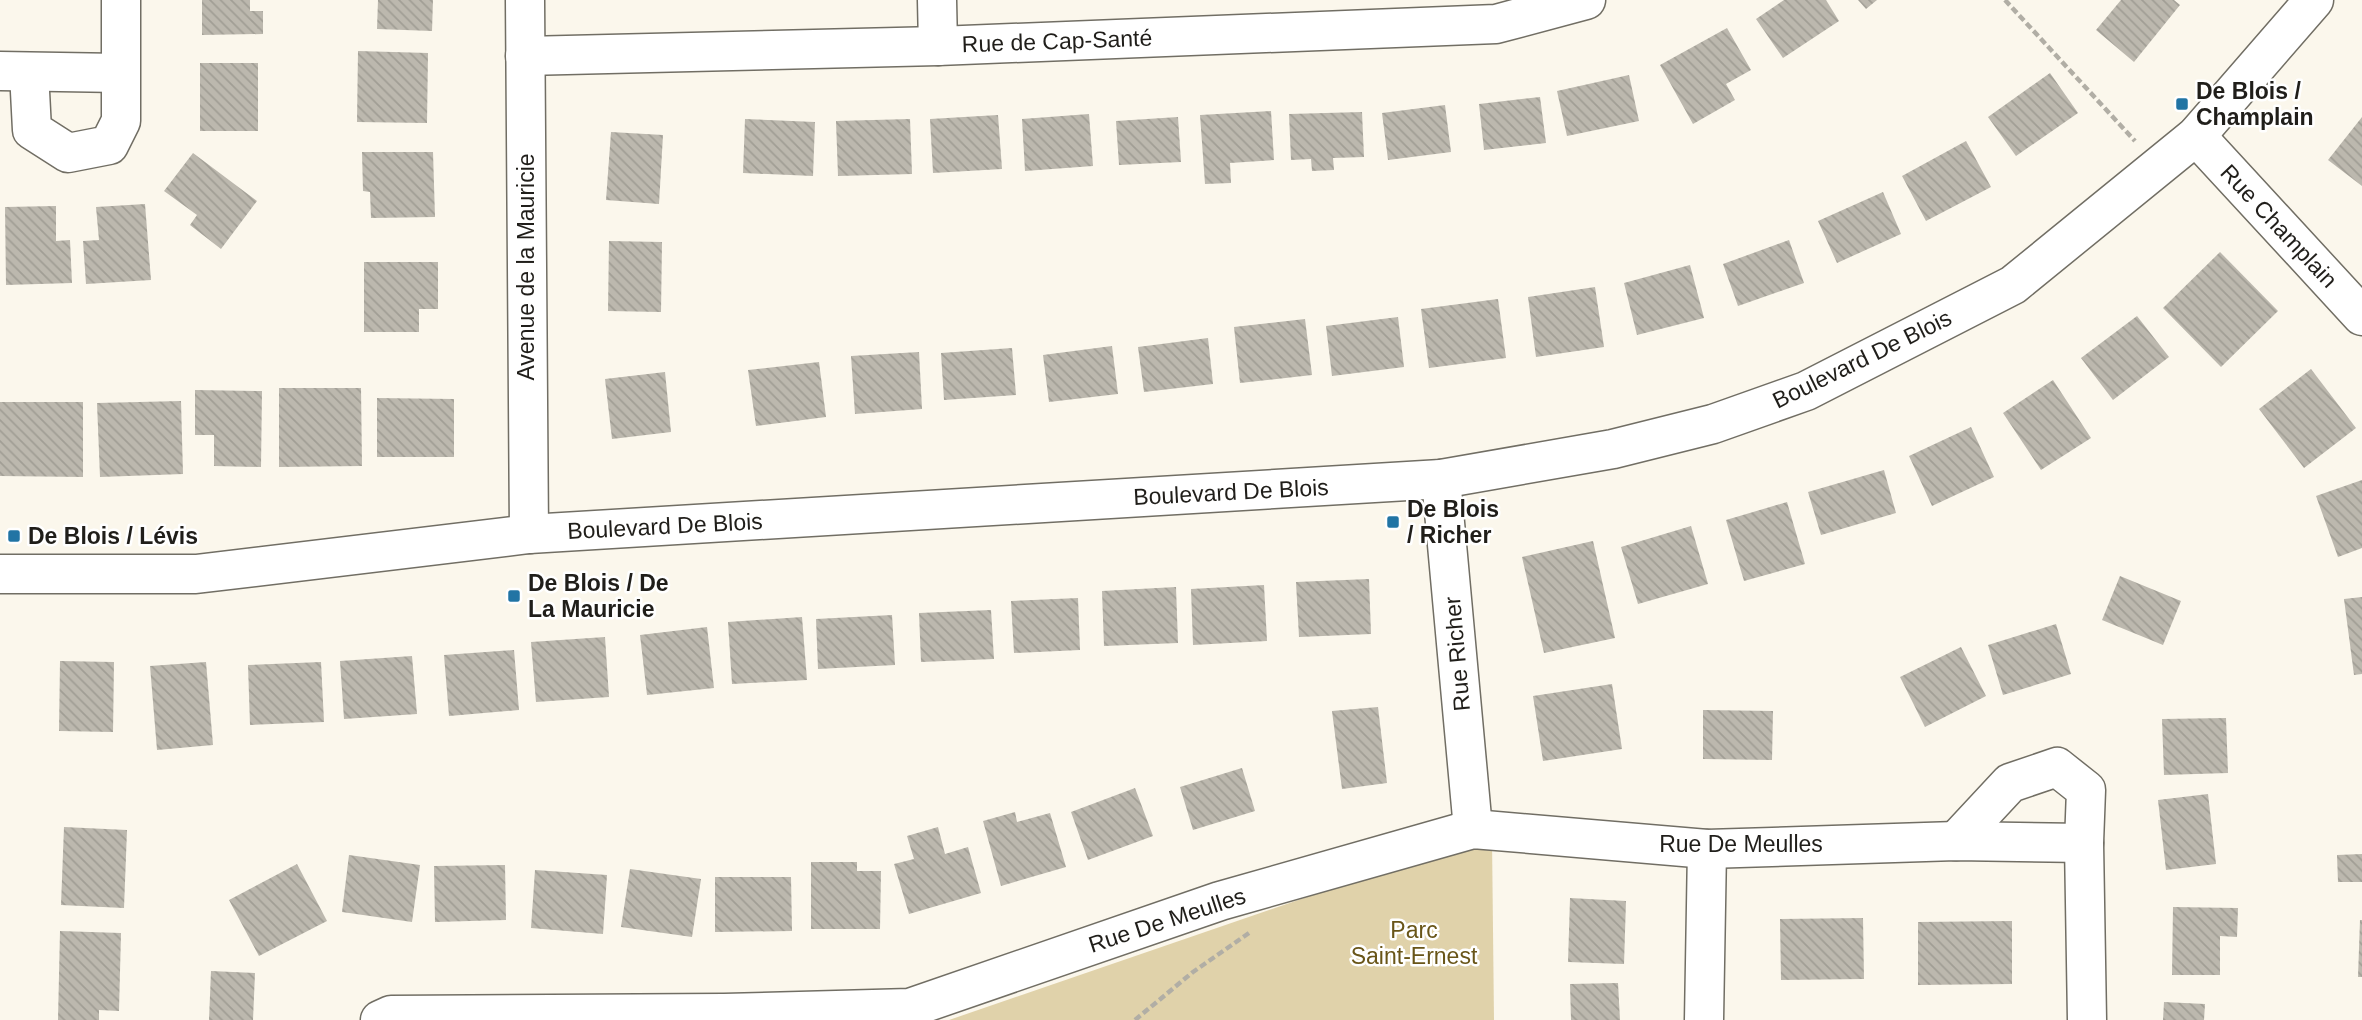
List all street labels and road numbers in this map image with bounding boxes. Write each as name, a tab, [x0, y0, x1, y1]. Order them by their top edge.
street label: Rue de Cap-Santé	[961, 25, 1153, 57]
street label: Avenue de la Mauricie	[513, 153, 539, 381]
street label: Rue Champlain	[2215, 159, 2343, 293]
street label: Boulevard De Blois	[1768, 304, 1956, 414]
street label: Boulevard De Blois	[1133, 474, 1329, 510]
street label: Boulevard De Blois	[567, 508, 763, 544]
street label: Rue Richer	[1439, 595, 1475, 712]
street label: Rue De Meulles	[1659, 831, 1823, 857]
street label: Rue De Meulles	[1085, 882, 1249, 958]

